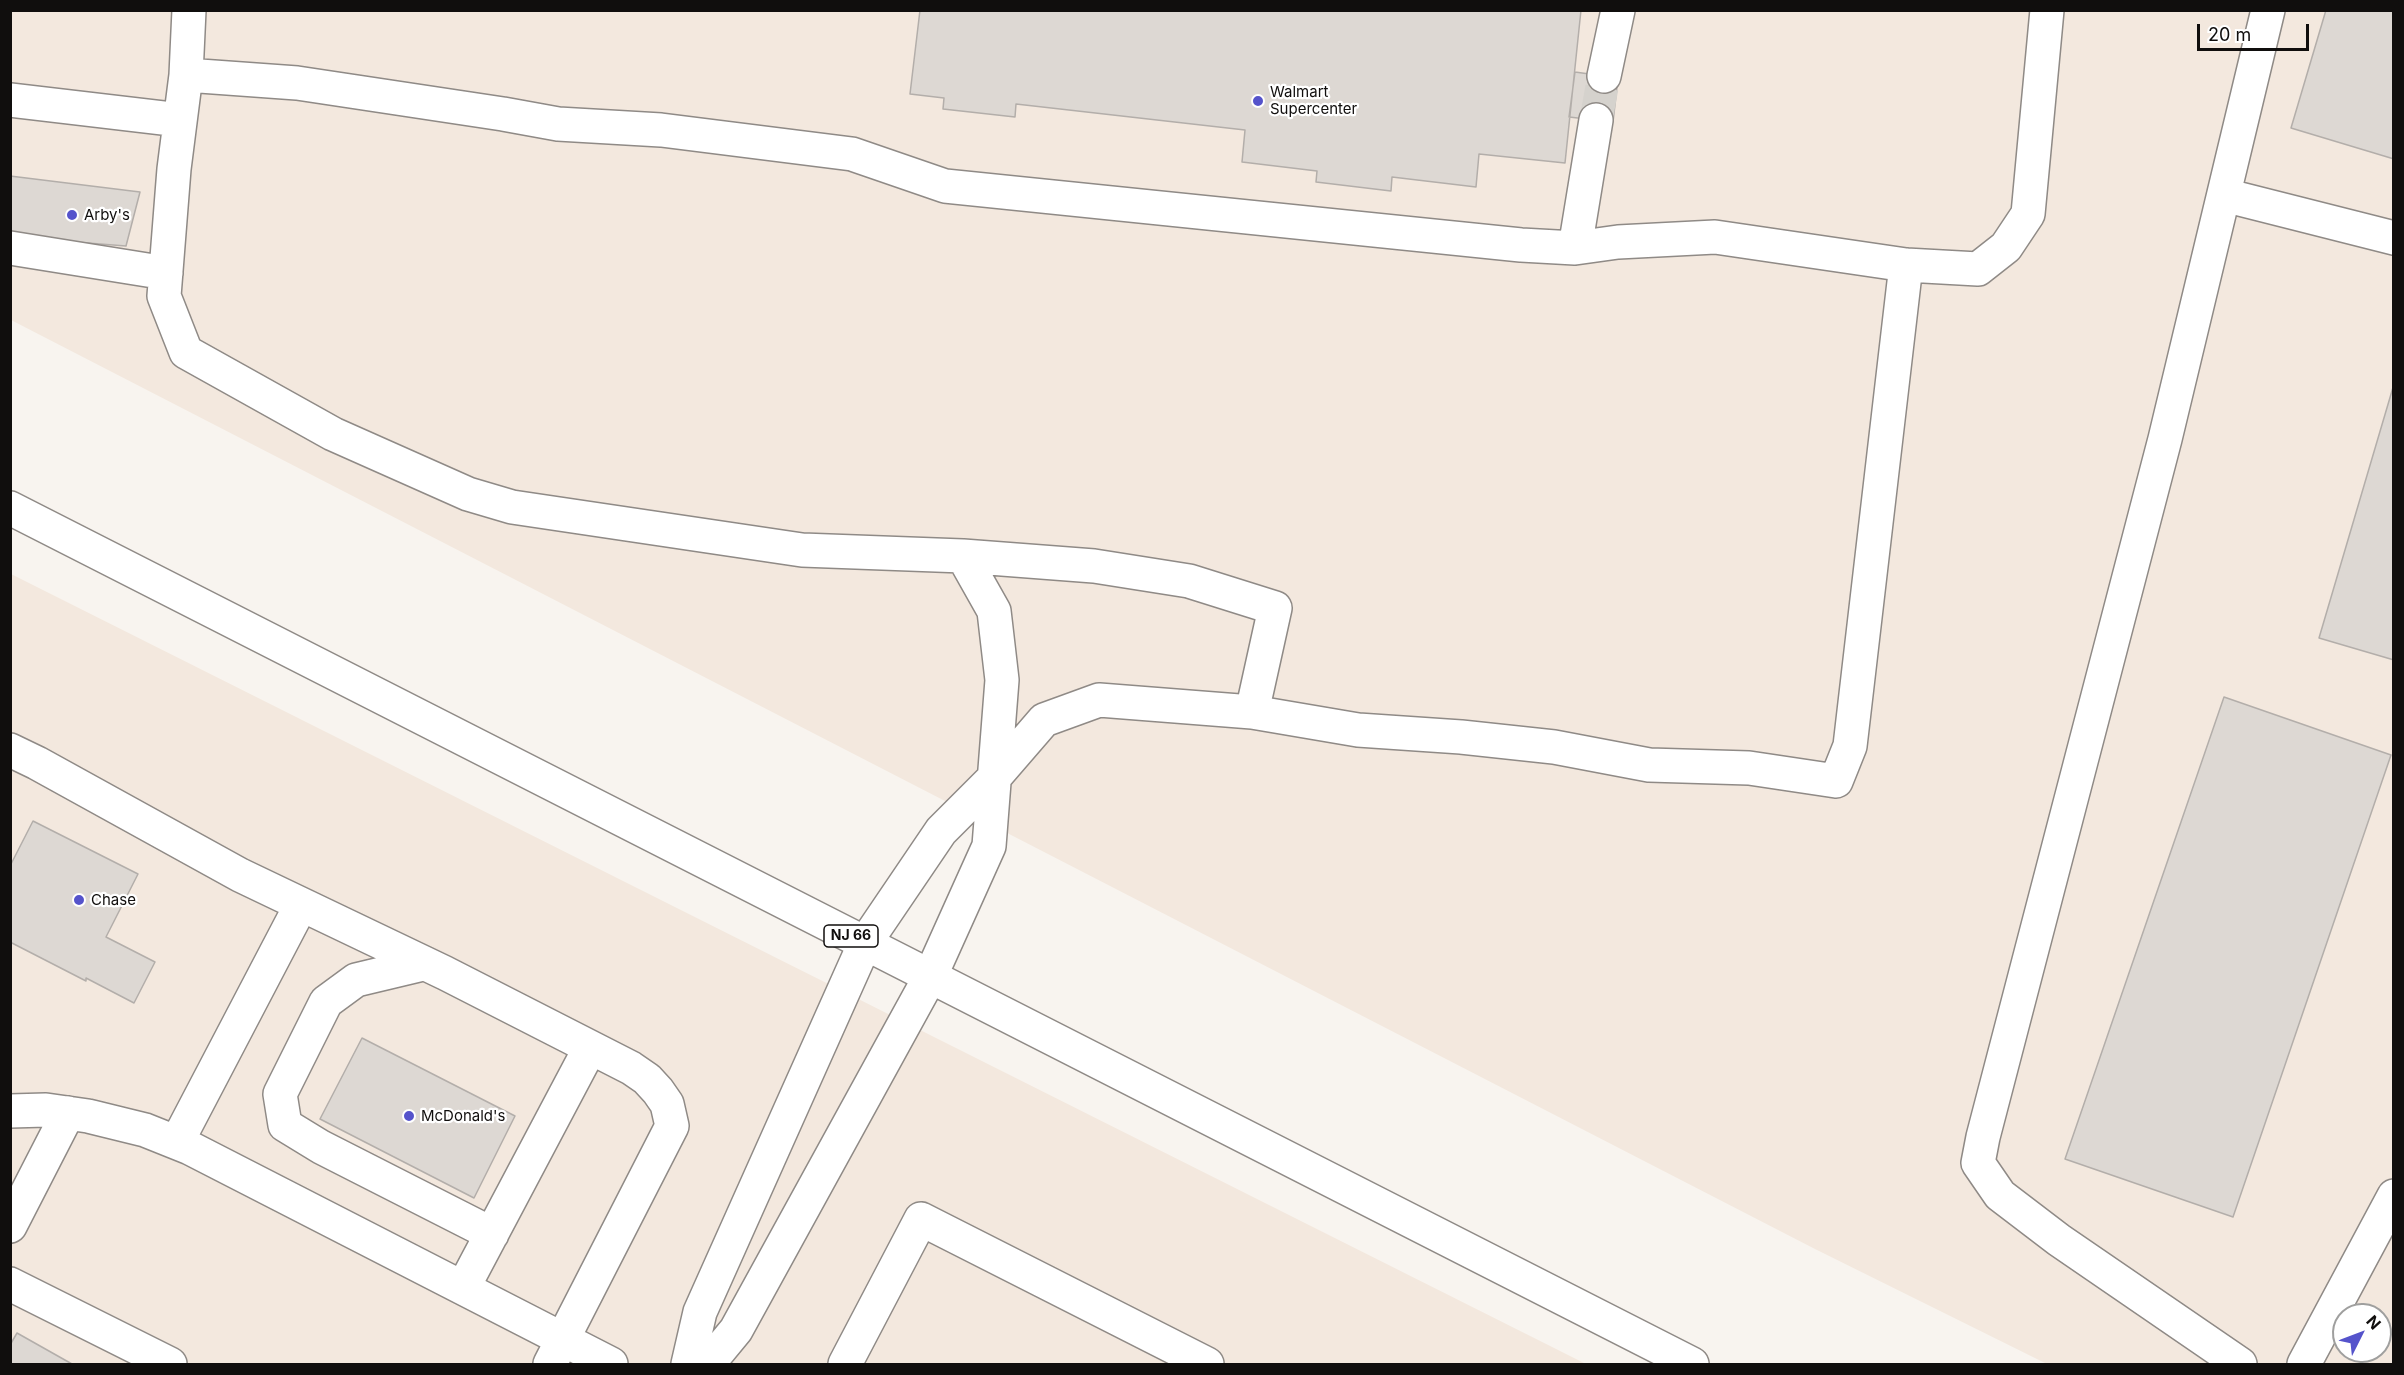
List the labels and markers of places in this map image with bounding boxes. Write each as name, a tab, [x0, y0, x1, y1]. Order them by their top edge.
place label: Walmart Supercenter	[1270, 83, 1357, 118]
marker: Walmart Supercenter	[1251, 94, 1265, 108]
place label: Arby's	[84, 206, 130, 224]
marker: Arby's	[65, 208, 79, 222]
place label: Chase	[91, 891, 136, 909]
marker: Chase	[72, 893, 86, 907]
place label: McDonald's	[421, 1107, 505, 1125]
marker: McDonald's	[402, 1109, 416, 1123]

